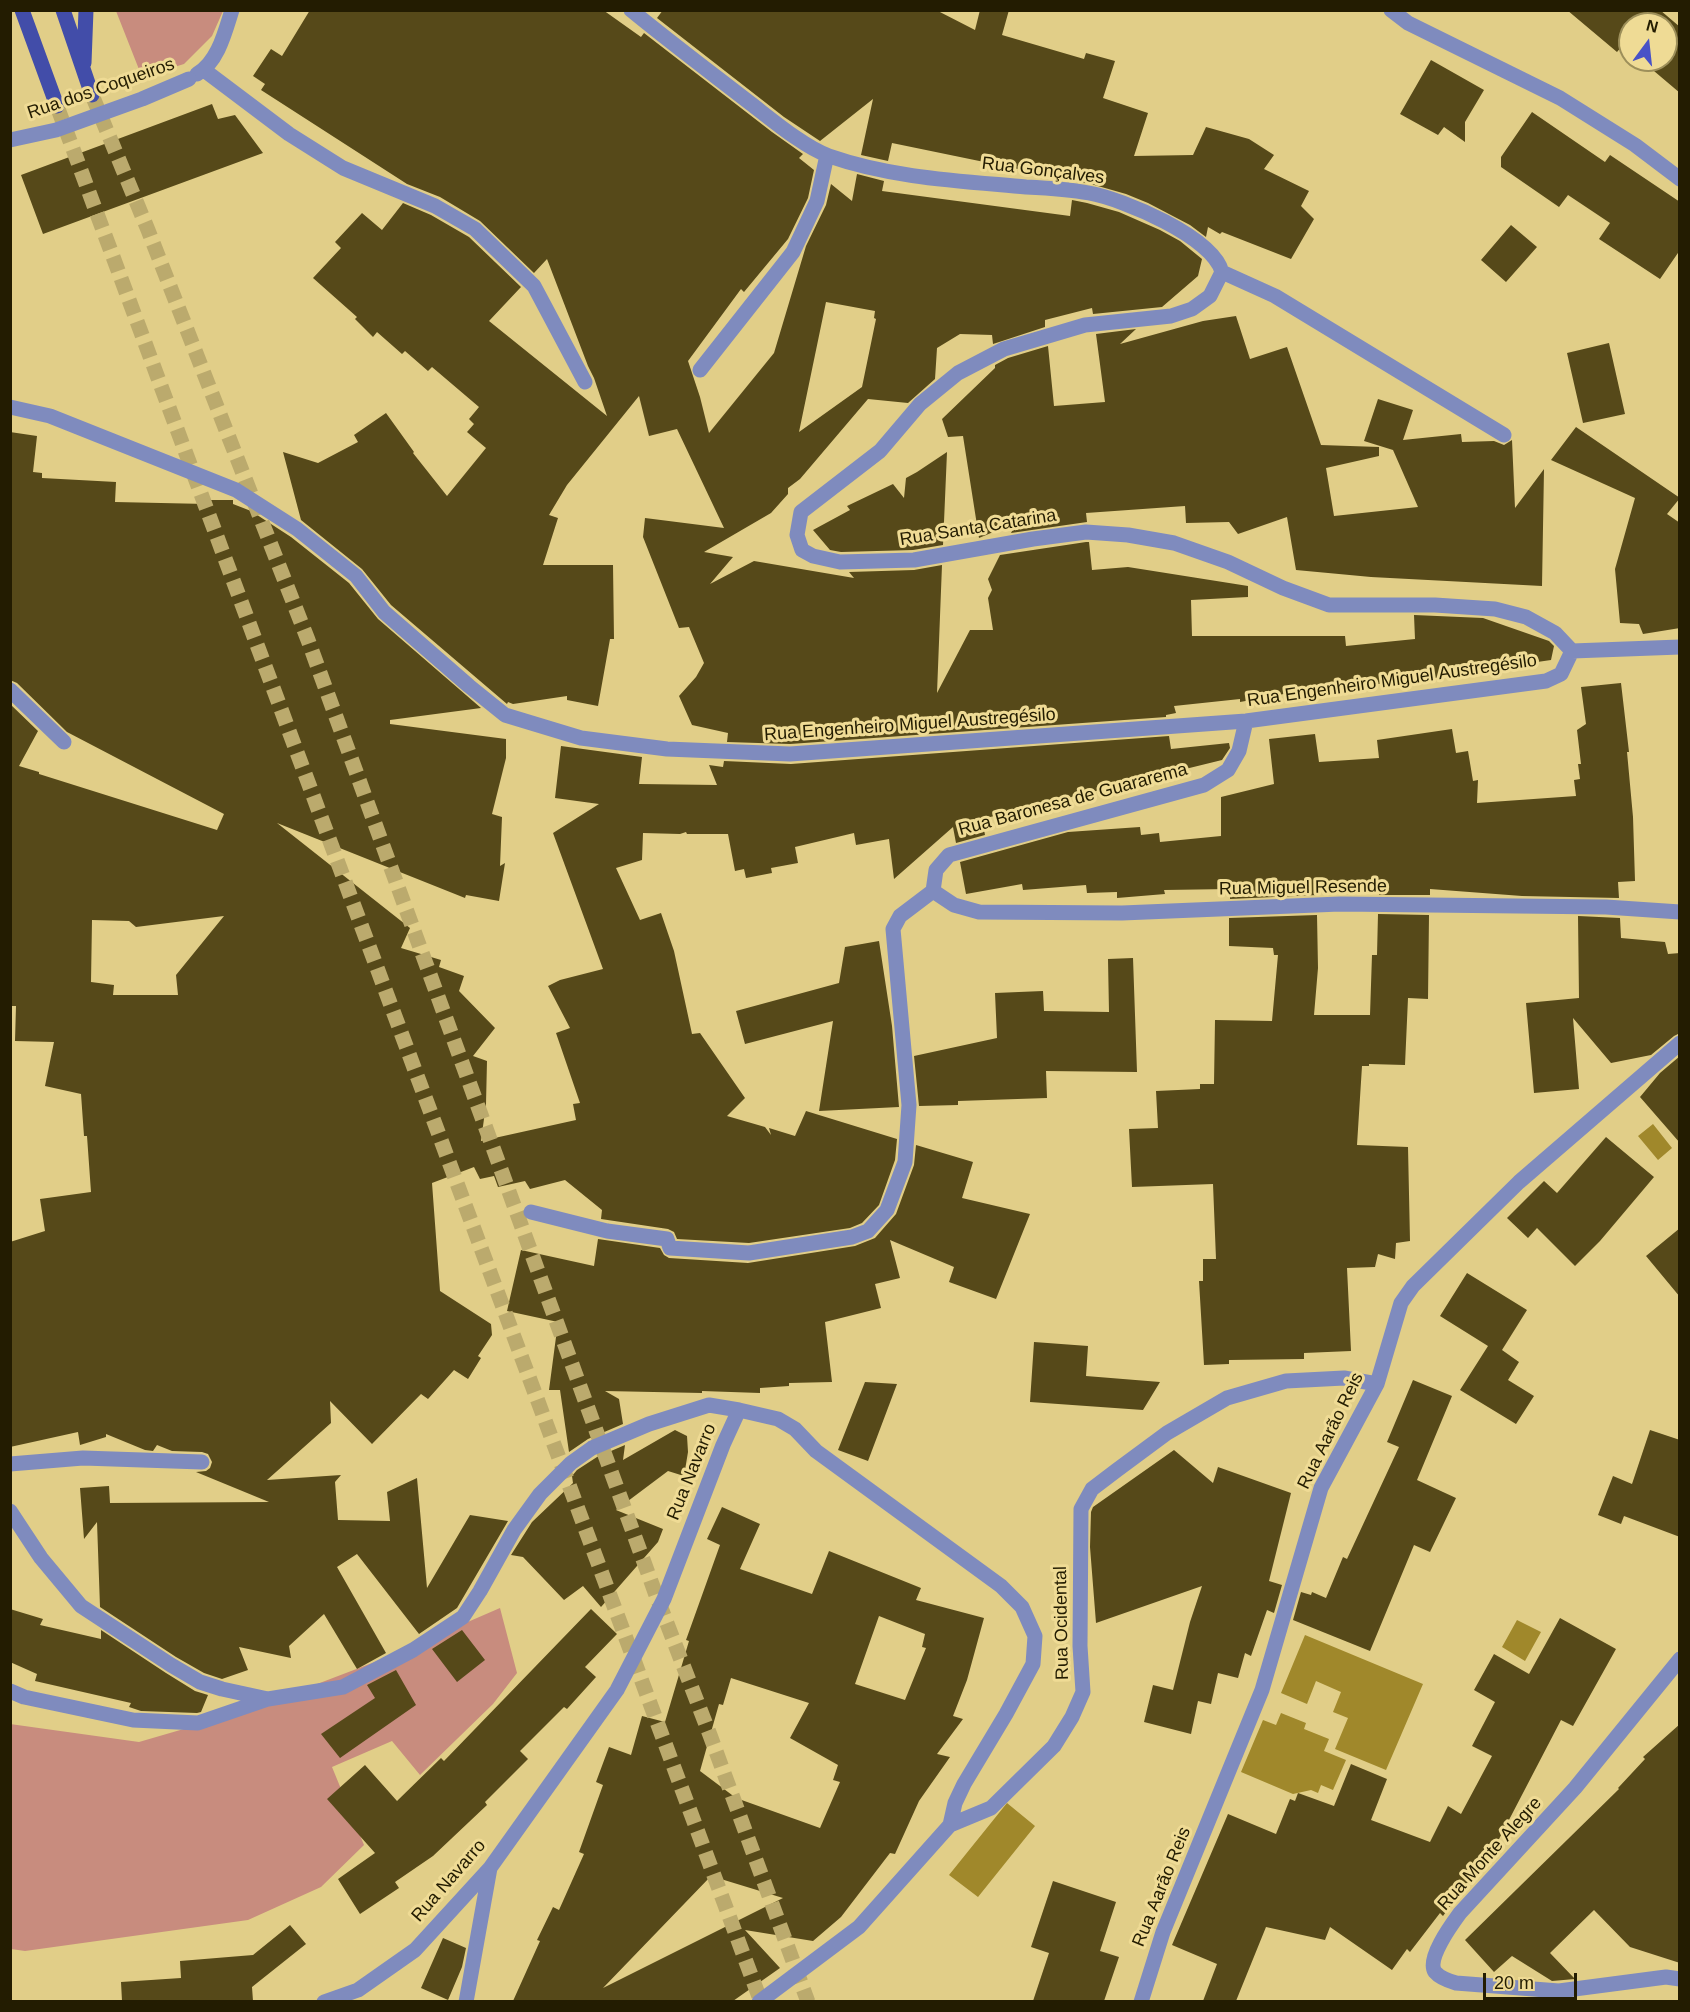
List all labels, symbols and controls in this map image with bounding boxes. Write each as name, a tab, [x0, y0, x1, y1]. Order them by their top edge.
north arrow	[1618, 12, 1678, 72]
text: N	[1644, 16, 1660, 36]
street label: Rua dos Coqueiros	[25, 54, 177, 124]
street label: Rua Gonçalves	[981, 153, 1105, 189]
street label: Rua Santa Catarina	[898, 505, 1058, 551]
street label: Rua Engenheiro Miguel Austregésilo	[1246, 650, 1538, 712]
street label: Rua Engenheiro Miguel Austregésilo	[764, 704, 1056, 746]
street label: Rua Baronesa de Guararema	[956, 759, 1190, 841]
street label: Rua Miguel Resende	[1219, 876, 1387, 900]
street label: Rua Aarão Reis	[1293, 1369, 1369, 1493]
street label: Rua Navarro	[663, 1421, 721, 1523]
street label: Rua Ocidental	[1050, 1566, 1074, 1680]
street label: Rua Monte Alegre	[1433, 1793, 1547, 1915]
street label: Rua Aarão Reis	[1128, 1824, 1196, 1950]
street label: Rua Navarro	[407, 1835, 491, 1927]
scale bar	[1486, 1961, 1580, 1999]
text: 20 m	[1494, 1973, 1534, 1993]

